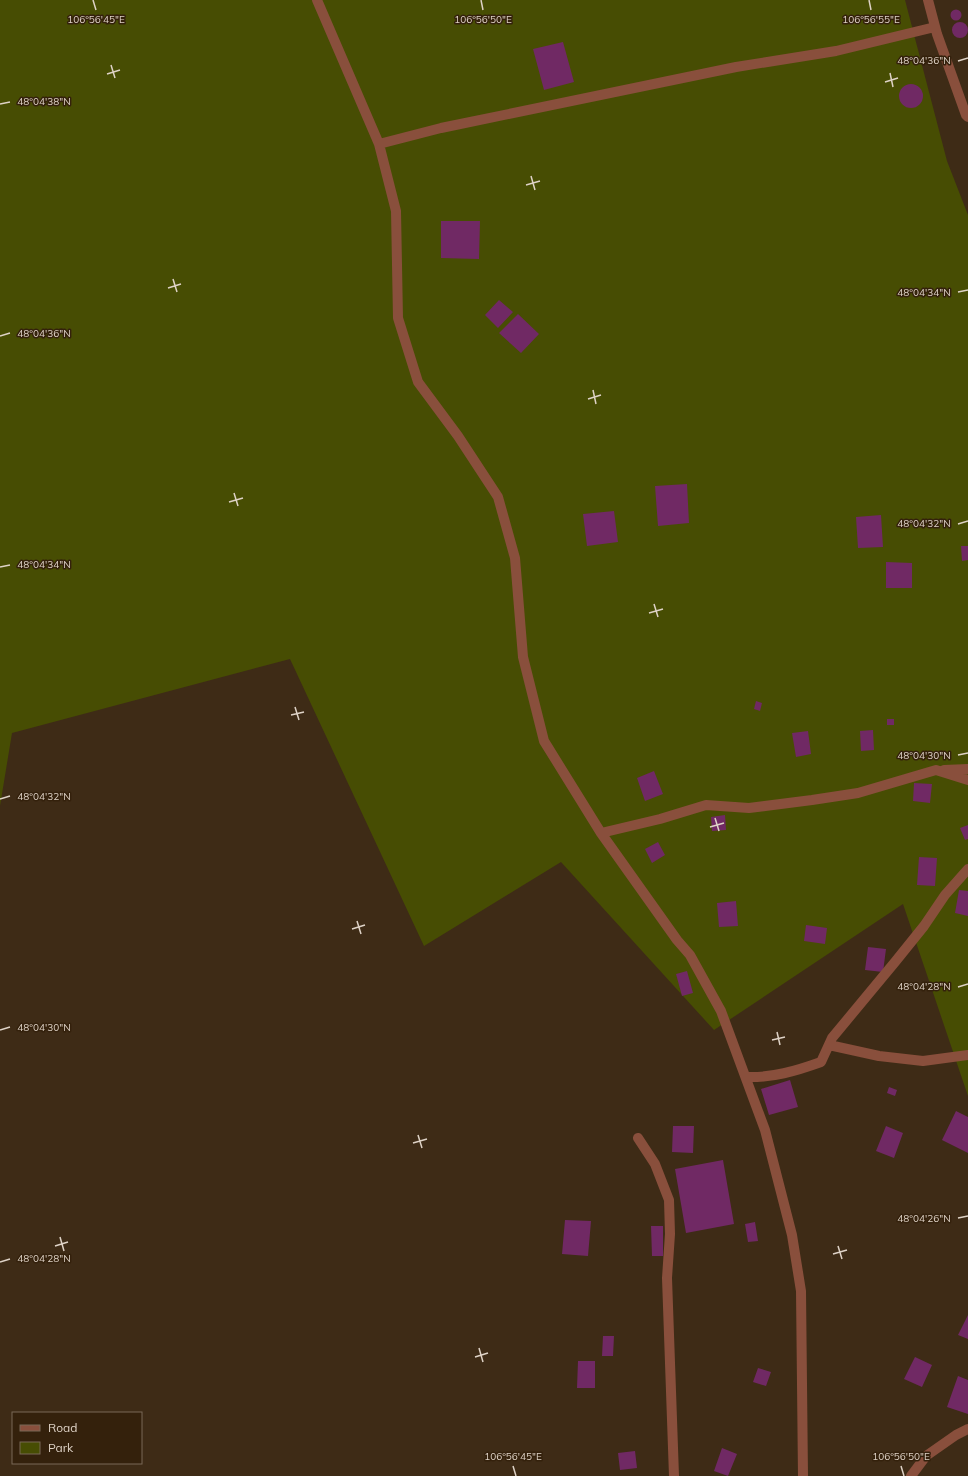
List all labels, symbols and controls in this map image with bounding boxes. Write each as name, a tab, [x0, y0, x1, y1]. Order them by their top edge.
text: 106°56'45"E	[67, 13, 125, 26]
text: 106°56'50"E	[454, 13, 512, 26]
text: 106°56'55"E	[842, 13, 900, 26]
text: 48°04'36"N	[897, 54, 951, 67]
text: 48°04'38"N	[17, 95, 71, 108]
text: 48°04'34"N	[897, 286, 951, 299]
text: 48°04'36"N	[17, 327, 71, 340]
text: 48°04'32"N	[897, 517, 951, 530]
text: 48°04'34"N	[17, 558, 71, 571]
text: 48°04'30"N	[897, 749, 951, 762]
text: 48°04'32"N	[17, 790, 71, 803]
text: 48°04'28"N	[897, 980, 951, 993]
text: 48°04'30"N	[17, 1021, 71, 1034]
text: 48°04'26"N	[897, 1212, 951, 1225]
text: 48°04'28"N	[17, 1252, 71, 1265]
legend	[12, 1412, 142, 1464]
text: Road	[48, 1420, 77, 1435]
text: Park	[48, 1440, 74, 1455]
text: 106°56'45"E	[484, 1450, 542, 1463]
text: 106°56'50"E	[872, 1450, 930, 1463]

